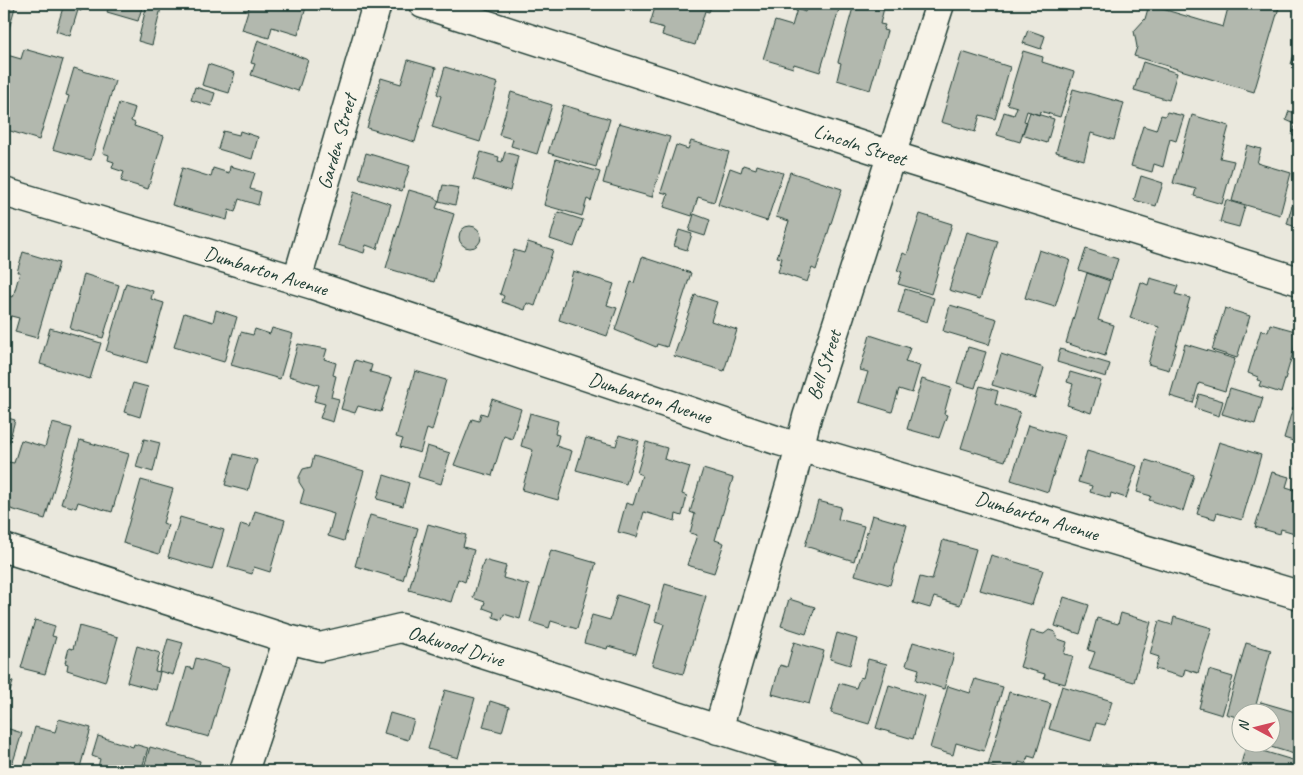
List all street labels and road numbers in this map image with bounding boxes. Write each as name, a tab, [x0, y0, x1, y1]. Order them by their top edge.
street label: Garden Street	[312, 88, 363, 192]
street label: Lincoln Street	[811, 118, 912, 172]
street label: Dumbarton Avenue	[201, 240, 332, 302]
street label: Bell Street	[801, 325, 848, 403]
street label: Dumbarton Avenue	[585, 366, 716, 430]
street label: Dumbarton Avenue	[972, 485, 1103, 547]
street label: Oakwood Drive	[405, 620, 508, 673]

